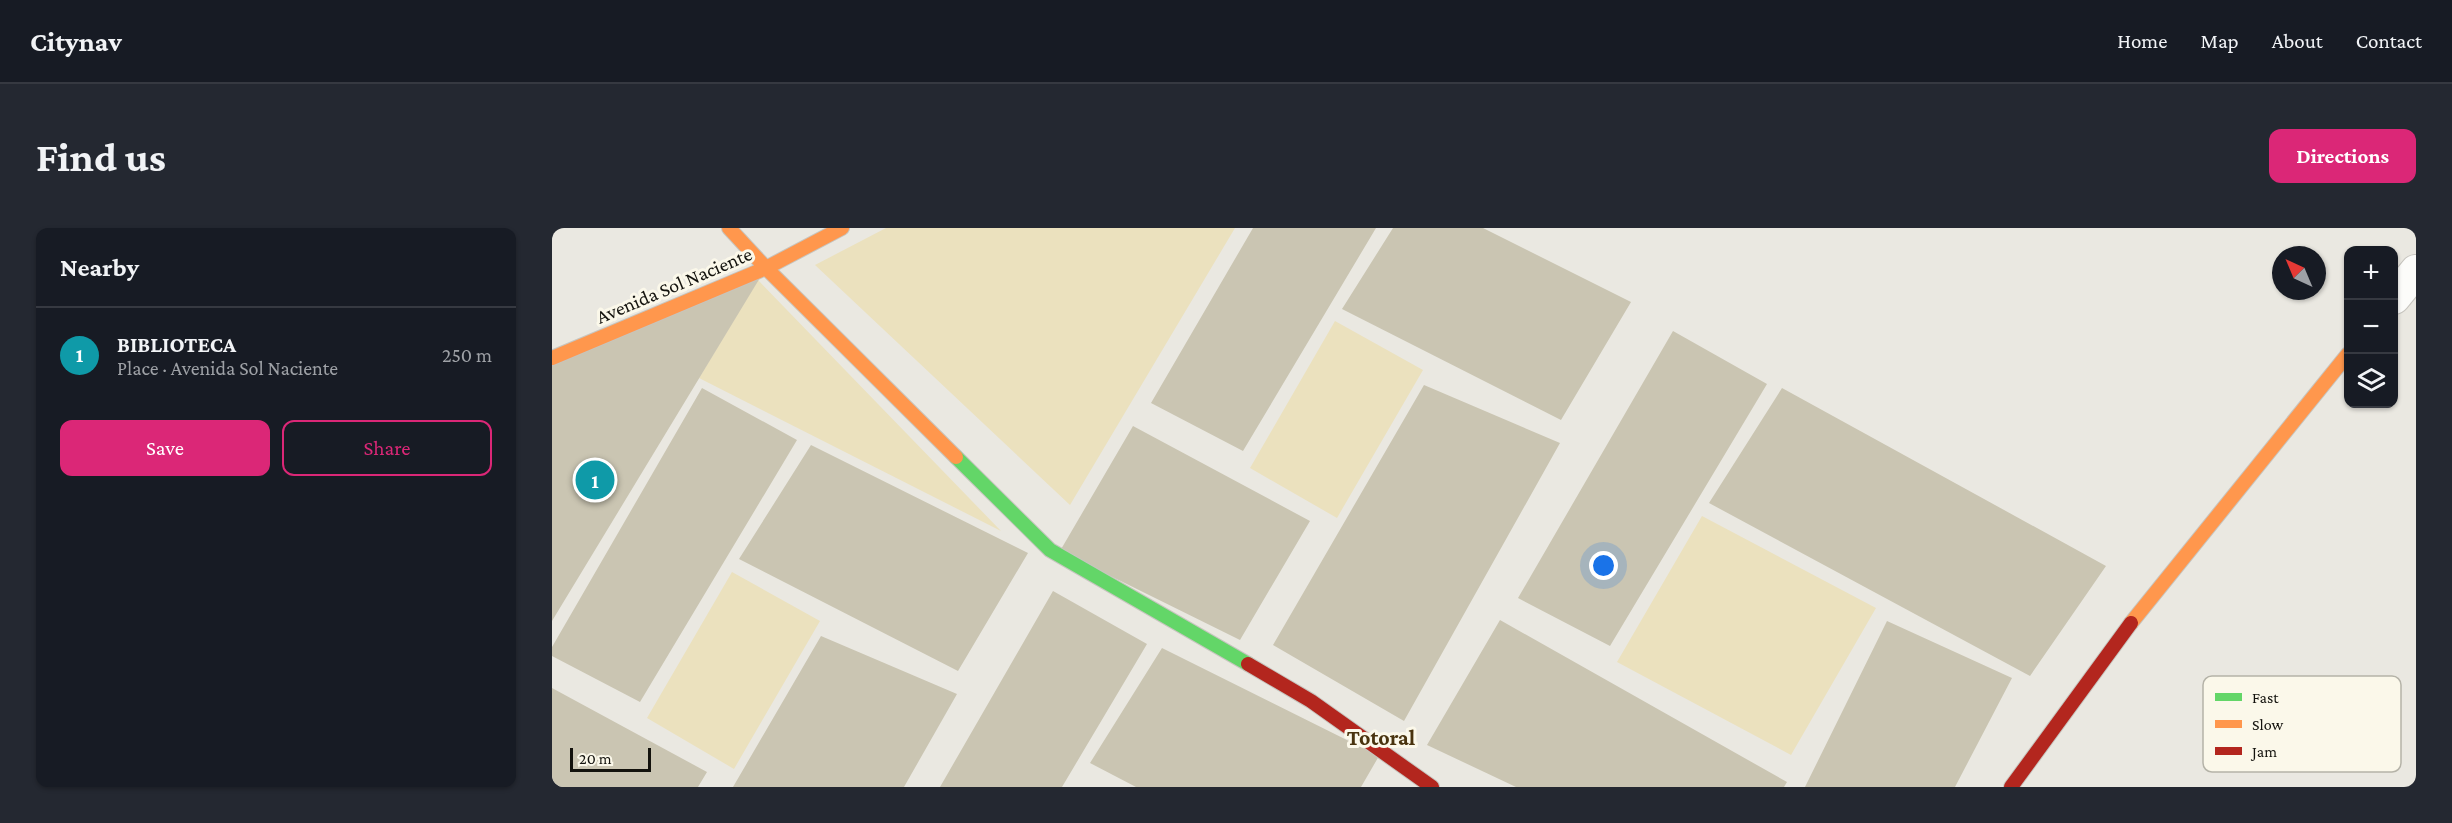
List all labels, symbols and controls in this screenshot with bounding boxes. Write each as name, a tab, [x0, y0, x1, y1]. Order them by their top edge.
text: Citynav	[30, 26, 122, 57]
text: Home	[2117, 29, 2167, 53]
text: Map	[2200, 29, 2239, 53]
text: About	[2272, 29, 2323, 53]
text: Contact	[2356, 29, 2422, 53]
button: Directions	[2269, 129, 2416, 183]
text: Find us	[36, 133, 166, 180]
street label: Avenida Sol Naciente	[593, 242, 755, 328]
north arrow	[2272, 246, 2326, 300]
map controls	[2344, 246, 2398, 408]
button: +	[2344, 246, 2398, 300]
text: Nearby	[60, 253, 139, 282]
button: −	[2344, 300, 2398, 354]
text: BIBLIOTECA	[117, 332, 236, 357]
text: 1	[76, 344, 83, 366]
text: 250 m	[442, 344, 492, 366]
button: layers	[2344, 354, 2398, 408]
text: Place · Avenida Sol Naciente	[117, 357, 338, 379]
button: Save	[60, 420, 270, 476]
button: Share	[282, 420, 492, 476]
pin: 1	[576, 458, 615, 502]
your location	[1589, 551, 1618, 580]
legend	[2203, 676, 2401, 772]
text: Fast	[2252, 689, 2279, 706]
text: Slow	[2252, 716, 2284, 733]
district label: Totoral	[1347, 725, 1416, 750]
text: Jam	[2250, 743, 2277, 761]
scale bar	[570, 745, 651, 772]
text: 20 m	[579, 750, 612, 767]

